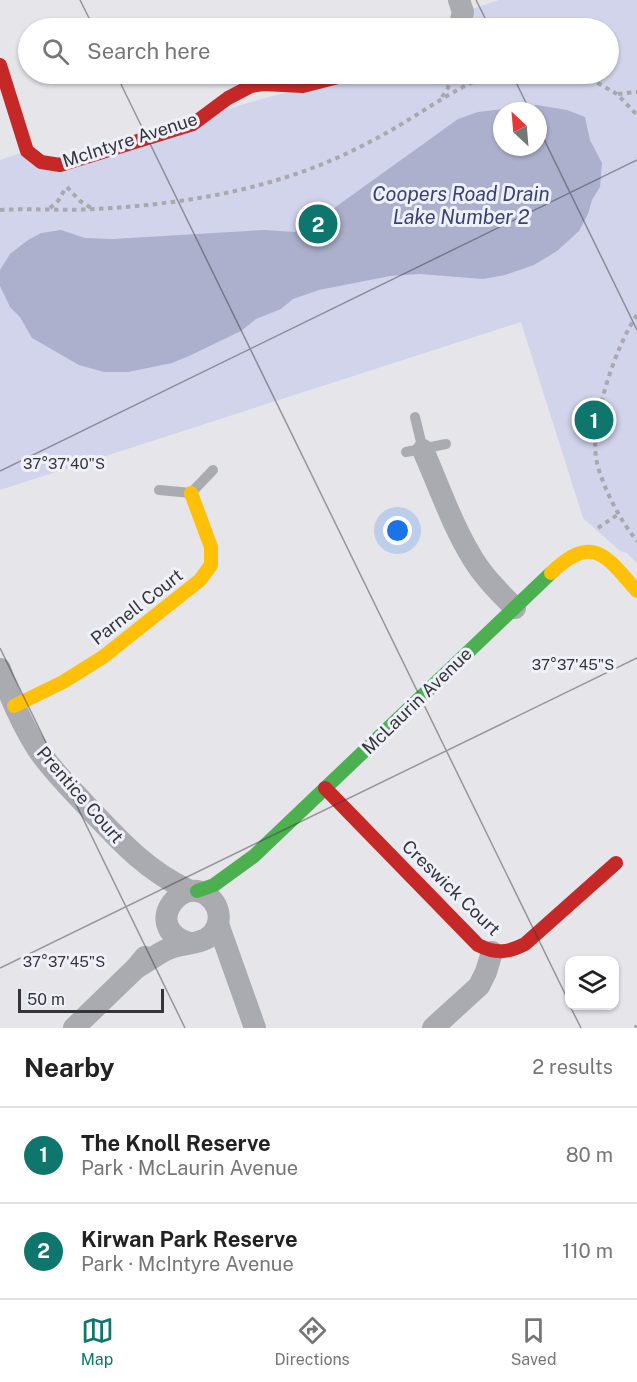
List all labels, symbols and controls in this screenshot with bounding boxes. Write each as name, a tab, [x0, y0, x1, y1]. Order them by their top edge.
search box	[18, 18, 619, 84]
icon: search	[39, 35, 72, 68]
text: Search here	[87, 38, 211, 64]
north arrow	[493, 102, 547, 156]
street label: McIntyre Avenue	[60, 108, 200, 171]
water label: Coopers Road Drain Lake Number 2	[372, 182, 550, 229]
pin: 2	[298, 202, 338, 246]
pin: 1	[574, 398, 614, 442]
text: 37°37'40"S	[23, 455, 105, 472]
your location	[383, 516, 412, 545]
street label: Parnell Court	[87, 564, 187, 649]
street label: McLaurin Avenue	[357, 643, 476, 758]
text: 37°37'45"S	[532, 656, 614, 673]
street label: Prentice Court	[33, 742, 128, 847]
street label: Creswick Court	[398, 836, 505, 940]
text: 37°37'45"S	[23, 953, 105, 970]
map controls	[565, 956, 619, 1010]
button: layers	[565, 956, 619, 1010]
scale bar	[18, 986, 164, 1014]
text: 50 m	[27, 990, 65, 1009]
text: Nearby	[24, 1052, 114, 1083]
text: 2 results	[532, 1055, 613, 1079]
text: The Knoll Reserve	[81, 1130, 271, 1156]
text: 1	[39, 1143, 48, 1167]
text: 80 m	[566, 1143, 613, 1167]
text: Park · McLaurin Avenue	[81, 1156, 298, 1180]
text: Kirwan Park Reserve	[81, 1226, 298, 1252]
text: 2	[37, 1239, 50, 1263]
text: 110 m	[562, 1239, 613, 1263]
text: Park · McIntyre Avenue	[81, 1252, 294, 1276]
tab: Map	[81, 1314, 114, 1369]
tab: Directions	[275, 1314, 350, 1369]
tab: Saved	[511, 1314, 556, 1369]

